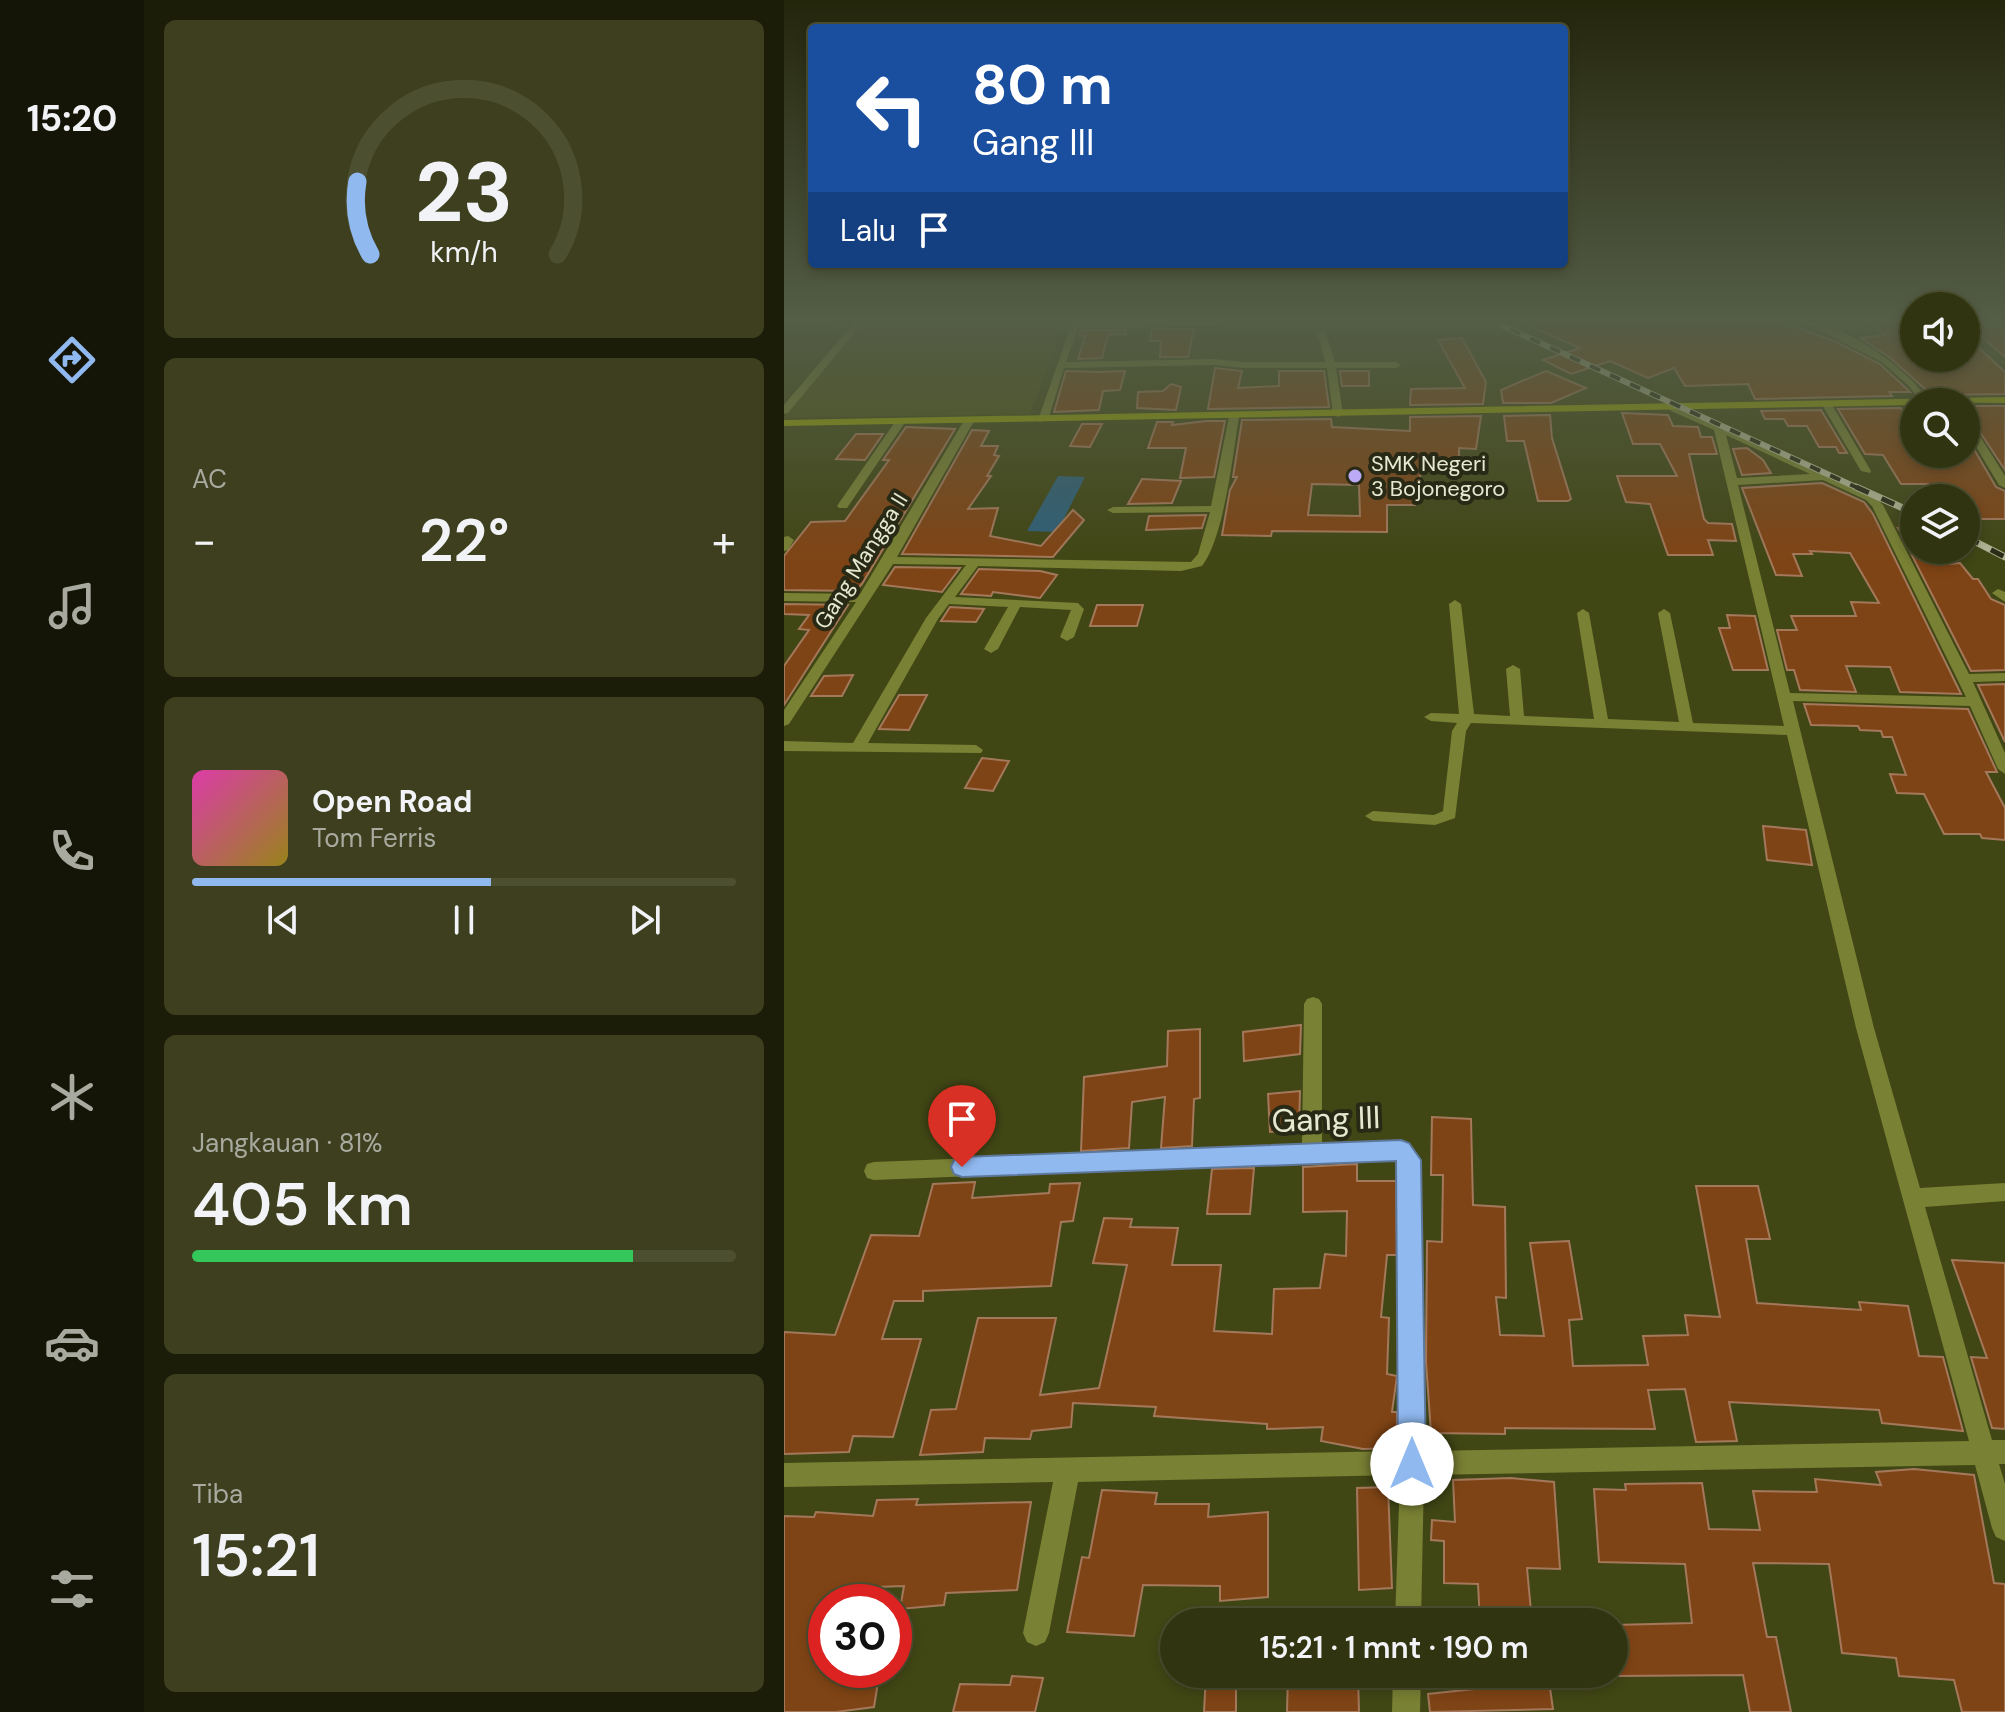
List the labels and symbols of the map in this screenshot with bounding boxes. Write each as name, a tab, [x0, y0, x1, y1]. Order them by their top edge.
place label: SMK Negeri 3 Bojonegoro	[1371, 449, 1505, 503]
marker: SMK Negeri 3 Bojonegoro	[1346, 467, 1364, 485]
street label: Gang Mangga II	[808, 488, 914, 634]
pin	[928, 1085, 996, 1167]
street label: Gang III	[1271, 1096, 1381, 1142]
position arrow	[1370, 1422, 1454, 1506]
speed limit sign: 30	[808, 1584, 912, 1688]

